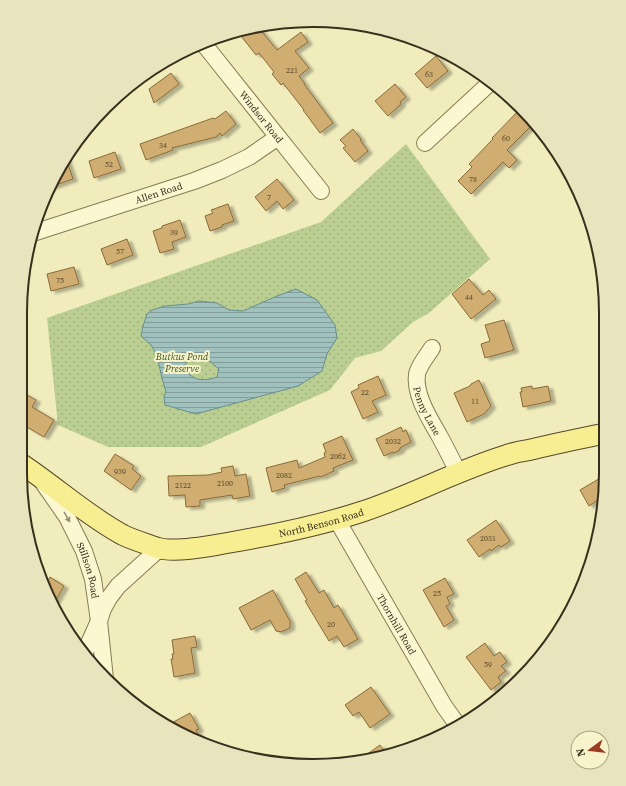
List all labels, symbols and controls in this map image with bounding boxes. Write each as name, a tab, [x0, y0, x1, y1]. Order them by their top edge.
house number: 221	[286, 65, 298, 76]
house number: 63	[425, 69, 433, 80]
street label: Windsor Road	[236, 88, 286, 146]
house number: 60	[502, 133, 510, 144]
house number: 34	[159, 140, 167, 151]
house number: 52	[105, 159, 113, 170]
house number: 78	[469, 174, 477, 185]
street label: Allen Road	[134, 179, 184, 207]
house number: 7	[267, 192, 271, 203]
house number: 39	[170, 227, 178, 238]
house number: 57	[116, 246, 124, 257]
house number: 75	[56, 275, 64, 286]
house number: 44	[465, 292, 473, 303]
park label: Butkus Pond Preserve	[155, 350, 209, 375]
street label: Penny Lane	[410, 385, 444, 438]
house number: 22	[361, 387, 369, 398]
house number: 11	[471, 396, 479, 407]
house number: 2032	[385, 436, 401, 447]
house number: 2062	[330, 451, 346, 462]
house number: 939	[114, 466, 126, 477]
house number: 2082	[276, 470, 292, 481]
house number: 2100	[217, 478, 233, 489]
house number: 2122	[175, 480, 191, 491]
street label: North Benson Road	[278, 506, 366, 540]
one-way arrow	[63, 511, 70, 523]
house number: 2031	[480, 533, 496, 544]
street label: Stillson Road	[74, 540, 102, 600]
house number: 25	[433, 588, 441, 599]
street label: Thornhill Road	[374, 592, 419, 657]
house number: 20	[327, 619, 335, 630]
house number: 59	[484, 659, 492, 670]
north arrow	[570, 730, 610, 770]
text: N	[573, 747, 589, 758]

